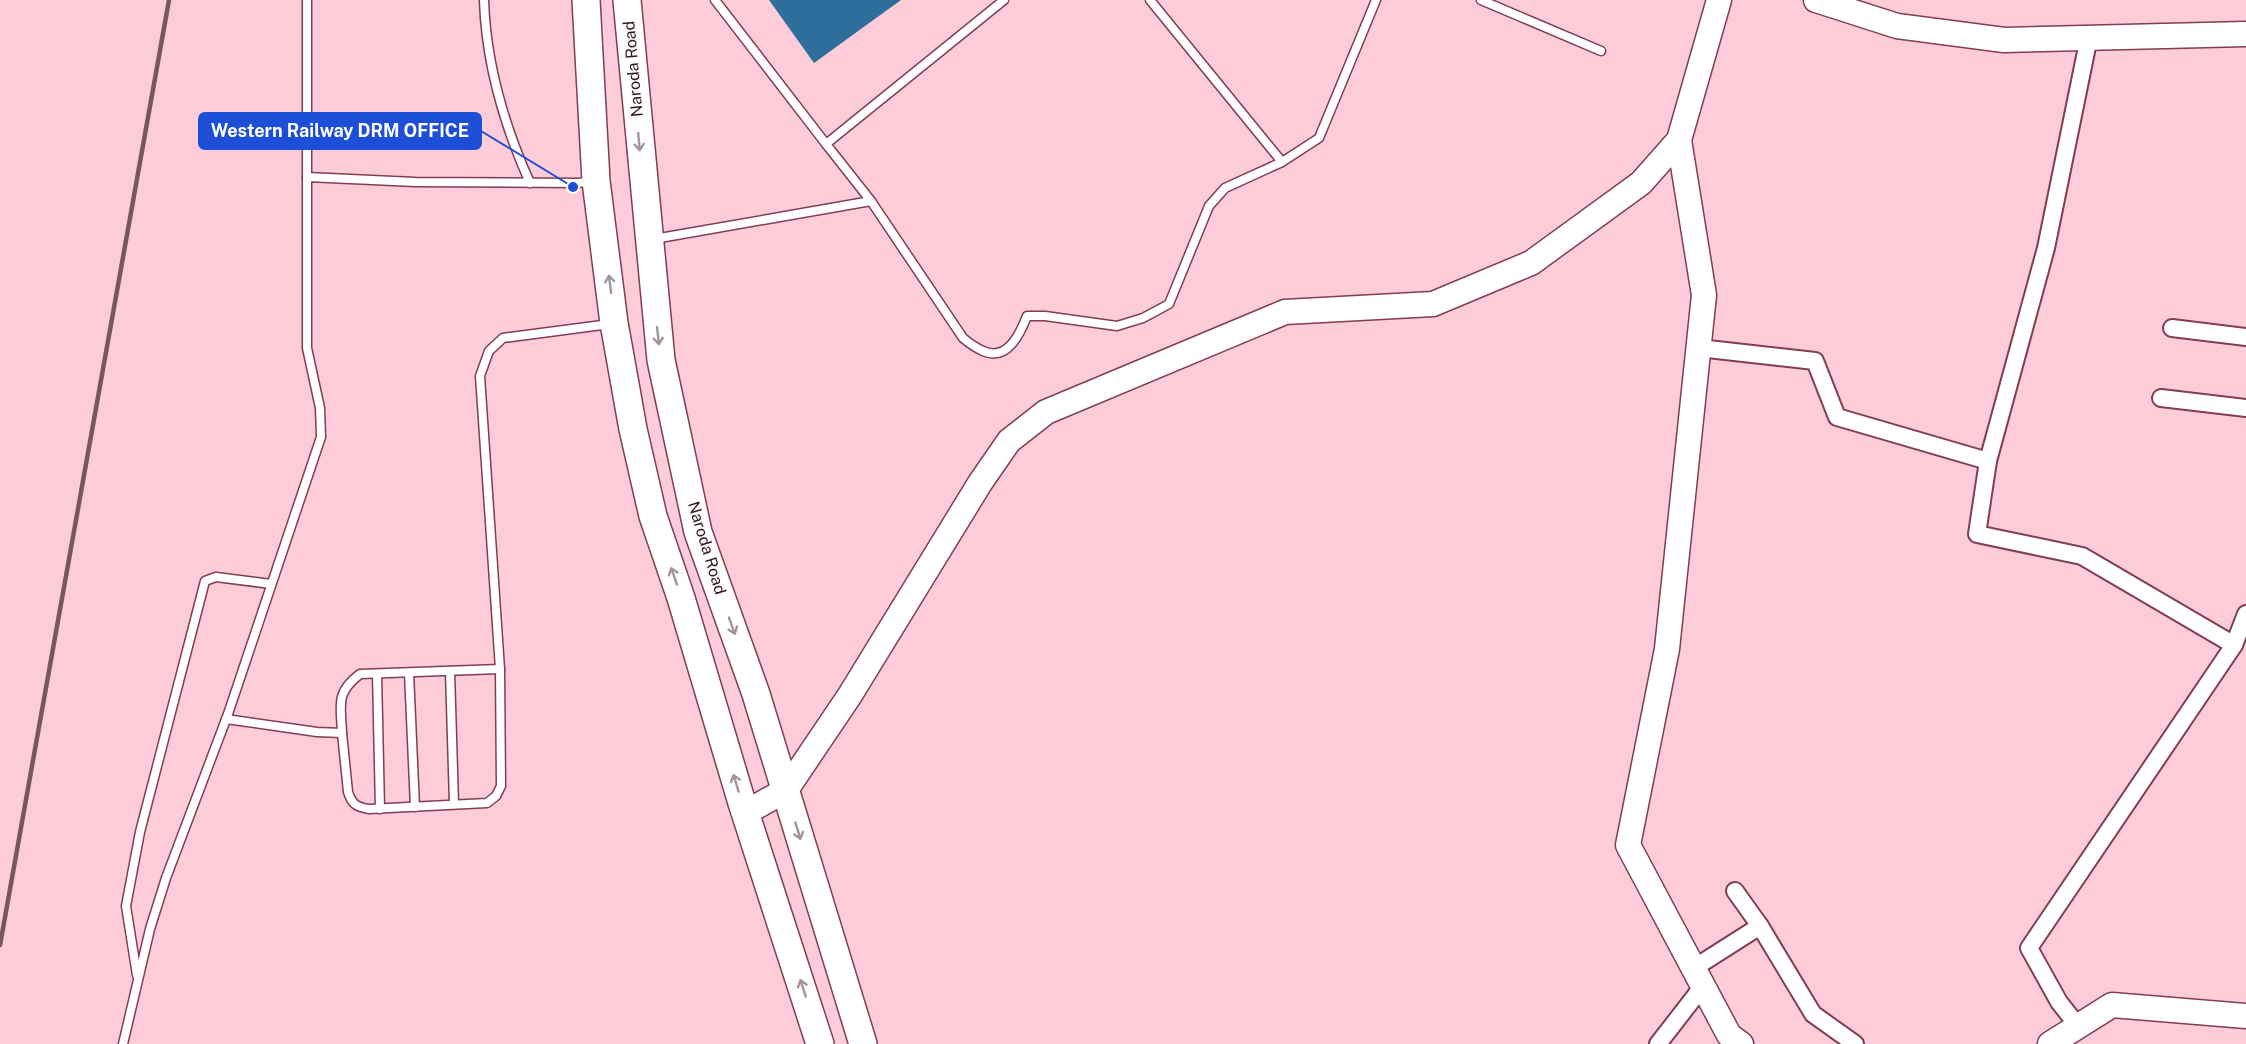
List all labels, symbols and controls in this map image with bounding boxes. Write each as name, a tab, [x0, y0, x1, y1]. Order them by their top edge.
street label: Naroda Road	[619, 20, 647, 118]
callout: Western Railway DRM OFFICE	[199, 113, 481, 149]
text: Western Railway DRM OFFICE	[211, 120, 469, 141]
one-way arrow	[634, 131, 645, 151]
one-way arrow	[604, 274, 615, 294]
one-way arrow	[653, 326, 664, 345]
street label: Naroda Road	[684, 499, 730, 597]
one-way arrow	[667, 567, 678, 586]
one-way arrow	[727, 616, 738, 635]
one-way arrow	[730, 774, 741, 793]
one-way arrow	[793, 822, 804, 841]
one-way arrow	[796, 979, 807, 998]

